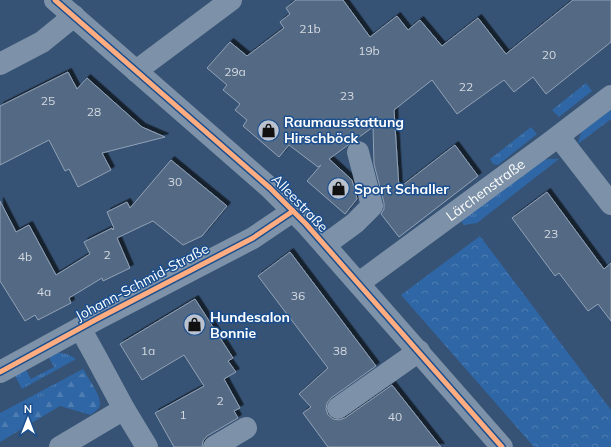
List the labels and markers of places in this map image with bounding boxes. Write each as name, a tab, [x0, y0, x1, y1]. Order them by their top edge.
place label: Raumausstattung Hirschböck	[284, 113, 404, 147]
shop icon: Raumausstattung Hirschböck	[255, 117, 281, 143]
shop icon: Sport Schaller	[325, 176, 351, 202]
place label: Sport Schaller	[354, 180, 449, 198]
place label: Hundesalon Bonnie	[210, 308, 290, 342]
shop icon: Hundesalon Bonnie	[182, 312, 208, 338]

